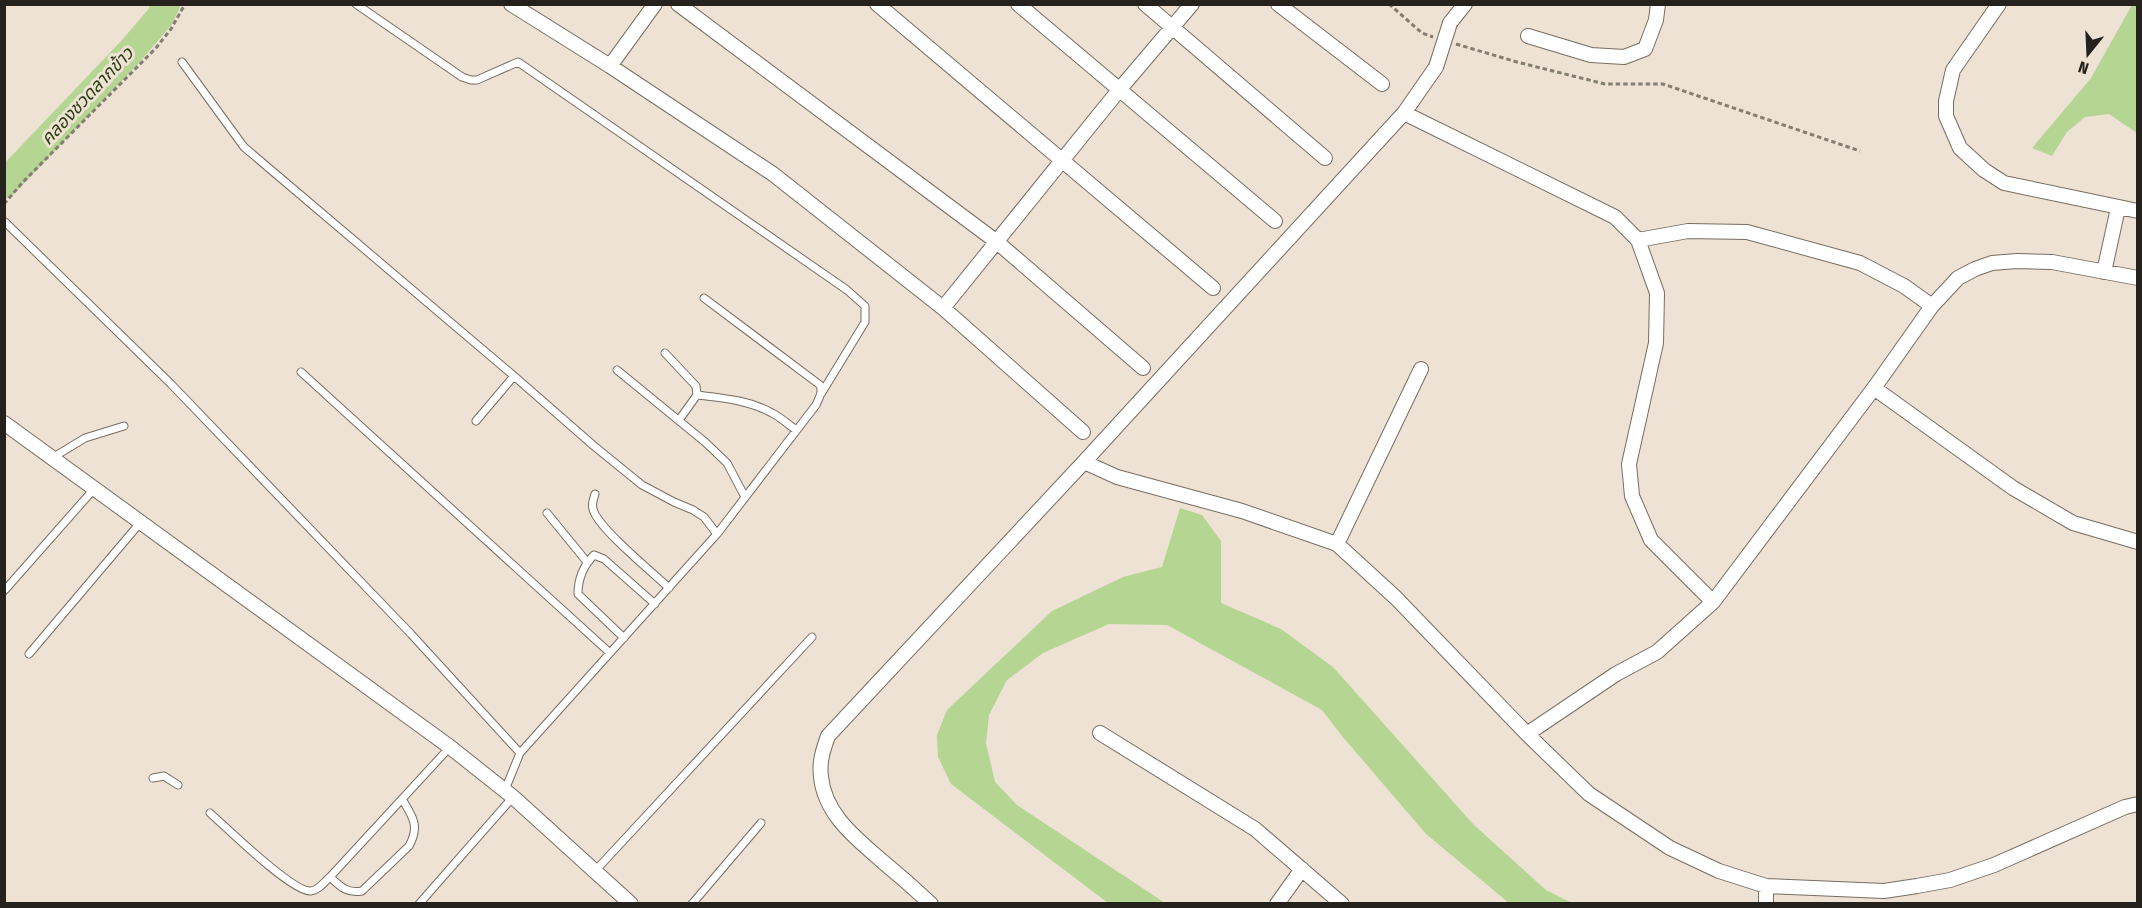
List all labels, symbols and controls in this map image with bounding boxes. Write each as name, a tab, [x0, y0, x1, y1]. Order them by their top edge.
north arrow	[2058, 24, 2118, 84]
water label: คลองชวดลากข้าว	[36, 42, 139, 149]
text: N	[2076, 57, 2091, 78]

